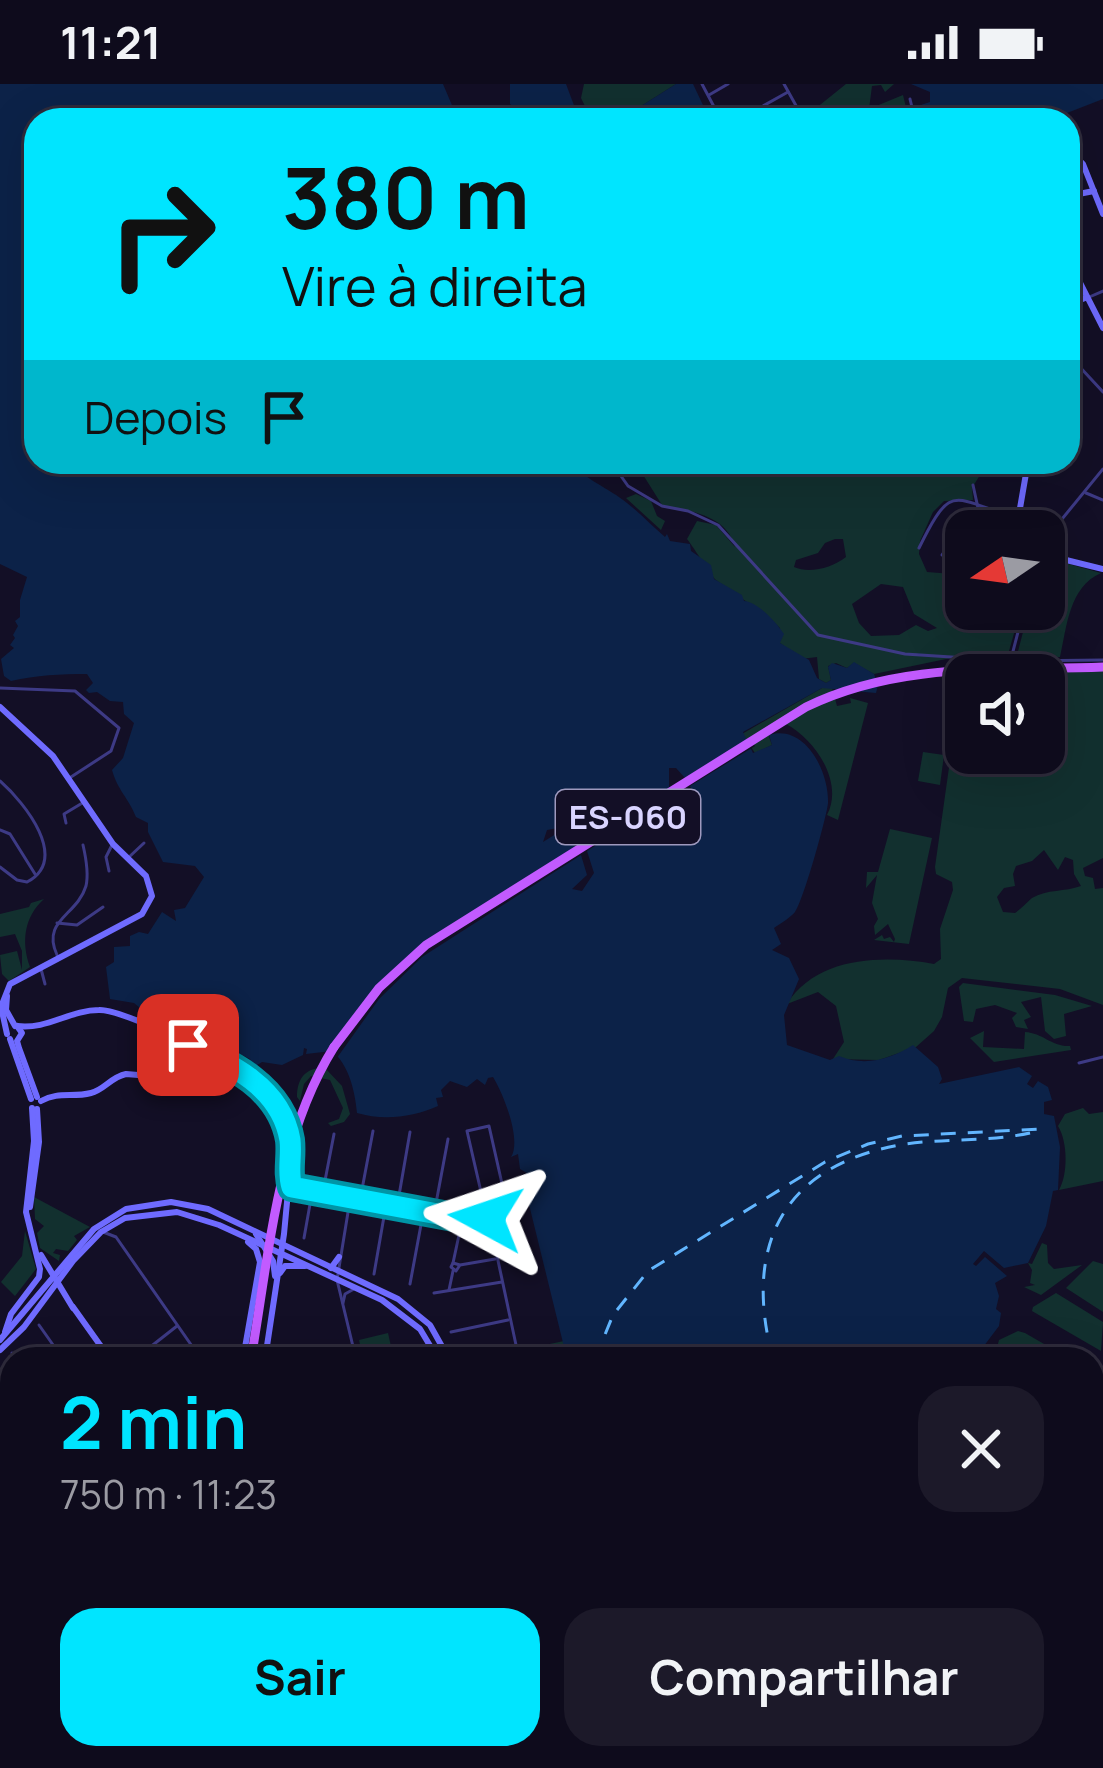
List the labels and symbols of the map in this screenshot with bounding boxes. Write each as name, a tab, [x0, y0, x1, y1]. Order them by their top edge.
north arrow	[945, 510, 1065, 630]
road number: ES-060	[556, 790, 700, 844]
pin	[137, 994, 239, 1096]
position arrow	[423, 1155, 549, 1281]

